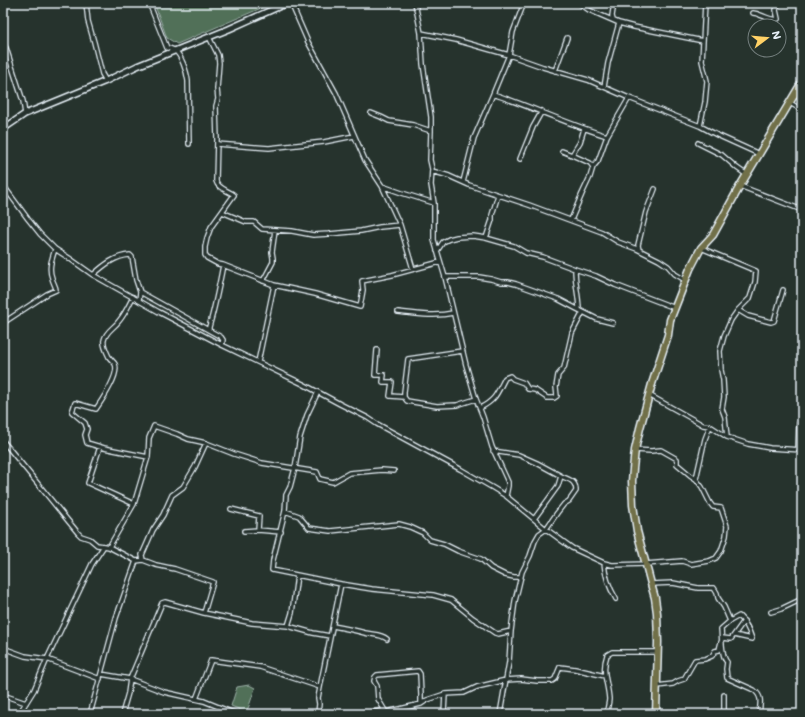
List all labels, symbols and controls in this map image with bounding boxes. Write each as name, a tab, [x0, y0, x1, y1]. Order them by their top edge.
north arrow	[747, 18, 787, 58]
text: N	[769, 29, 785, 41]

